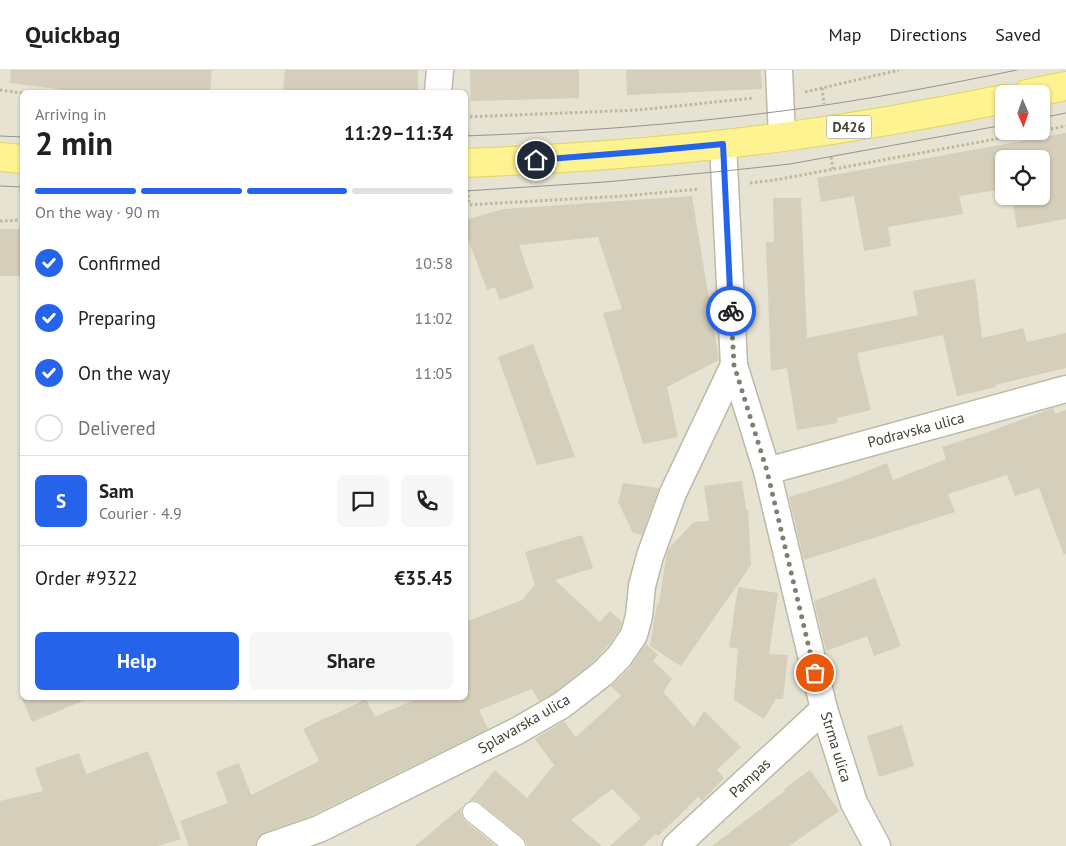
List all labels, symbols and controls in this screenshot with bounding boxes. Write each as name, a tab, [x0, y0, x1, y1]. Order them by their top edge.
text: Quickbag	[25, 19, 120, 50]
text: Map	[829, 23, 861, 46]
text: Directions	[889, 23, 967, 46]
text: Saved	[995, 23, 1041, 46]
north arrow	[995, 85, 1050, 140]
map controls	[995, 85, 1050, 205]
text: Arriving in	[35, 104, 106, 124]
road number: D426	[826, 116, 872, 138]
text: 11:29–11:34	[344, 121, 453, 145]
text: 2 min	[35, 122, 113, 164]
pin	[515, 139, 557, 181]
icon: home	[522, 146, 550, 174]
button: locate	[995, 150, 1050, 205]
text: On the way · 90 m	[35, 202, 160, 222]
icon: check	[35, 249, 63, 277]
text: Confirmed	[78, 251, 161, 275]
text: 10:58	[415, 253, 453, 273]
courier	[706, 286, 756, 336]
icon: bike	[717, 297, 745, 325]
icon: check	[35, 304, 63, 332]
text: Preparing	[78, 306, 156, 330]
text: 11:02	[415, 308, 453, 328]
icon: check	[35, 359, 63, 387]
text: On the way	[78, 361, 170, 385]
text: 11:05	[415, 363, 453, 383]
street label: Podravska ulica	[865, 407, 966, 452]
text: Delivered	[78, 416, 156, 440]
button: chat	[337, 475, 389, 527]
button: phone	[401, 475, 453, 527]
text: Sam	[99, 479, 134, 503]
text: S	[56, 489, 66, 513]
text: Courier · 4.9	[99, 503, 182, 523]
text: Order #9322	[35, 566, 138, 590]
text: €35.45	[394, 566, 453, 590]
button: Help	[35, 632, 239, 690]
button: Share	[249, 632, 453, 690]
pin	[794, 652, 836, 694]
icon: bag	[801, 659, 829, 687]
street label: Splavarska ulica	[474, 690, 573, 758]
street label: Strma ulica	[817, 709, 856, 784]
street label: Pampas	[725, 754, 774, 801]

